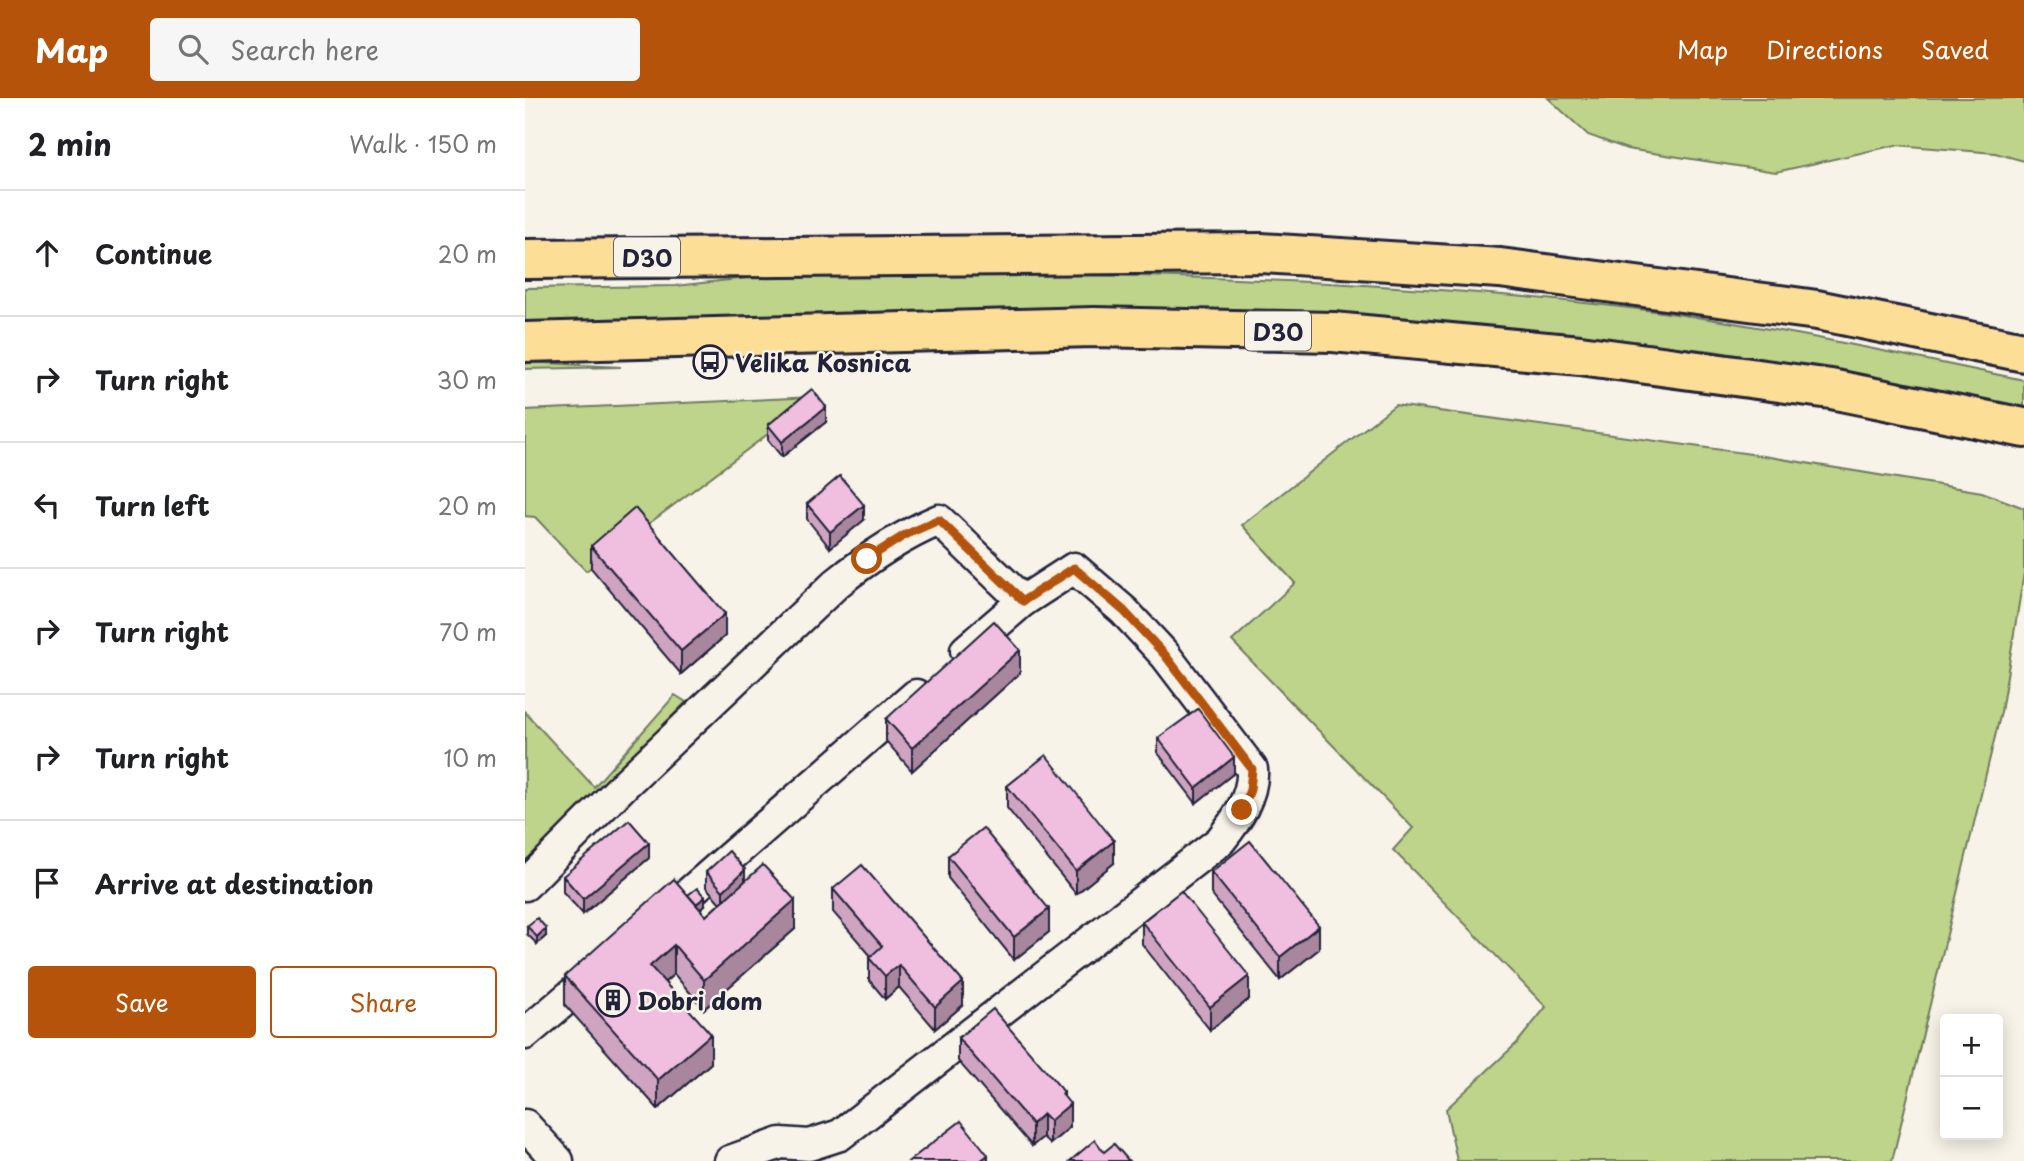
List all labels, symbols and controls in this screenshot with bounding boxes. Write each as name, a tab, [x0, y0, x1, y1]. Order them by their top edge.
search box	[150, 18, 640, 81]
text: Map	[35, 24, 108, 74]
icon: search	[174, 30, 212, 68]
text: Search here	[230, 30, 379, 69]
text: Map	[1677, 31, 1728, 67]
text: Directions	[1766, 31, 1883, 67]
text: Saved	[1921, 31, 1989, 67]
text: 2 min	[28, 121, 112, 166]
text: Walk · 150 m	[349, 126, 497, 161]
icon: ahead	[28, 234, 66, 272]
text: Continue	[95, 234, 212, 273]
text: 20 m	[438, 236, 497, 271]
road number: D30	[614, 238, 680, 276]
road number: D30	[1245, 312, 1311, 350]
bus stop icon: Velika Kosnica	[691, 343, 729, 381]
place label: Velika Kosnica	[735, 344, 911, 380]
icon: right	[28, 360, 66, 398]
text: Turn right	[95, 360, 229, 399]
text: 30 m	[436, 362, 497, 397]
icon: left	[28, 486, 66, 524]
text: Turn left	[95, 486, 210, 525]
text: 20 m	[438, 488, 497, 523]
route start	[851, 543, 882, 574]
icon: right	[28, 612, 66, 650]
text: Turn right	[95, 612, 229, 651]
text: 70 m	[439, 614, 497, 649]
icon: right	[28, 738, 66, 776]
text: Turn right	[95, 738, 229, 777]
text: 10 m	[443, 740, 497, 775]
route end	[1226, 794, 1257, 825]
icon: arrive	[28, 864, 66, 902]
text: Arrive at destination	[95, 864, 374, 903]
button: Save	[28, 966, 256, 1038]
button: Share	[270, 966, 497, 1038]
building icon: Dobri dom	[594, 981, 632, 1019]
place label: Dobri dom	[637, 982, 763, 1018]
map controls	[1940, 1014, 2003, 1140]
button: +	[1940, 1014, 2003, 1077]
button: −	[1940, 1077, 2003, 1140]

